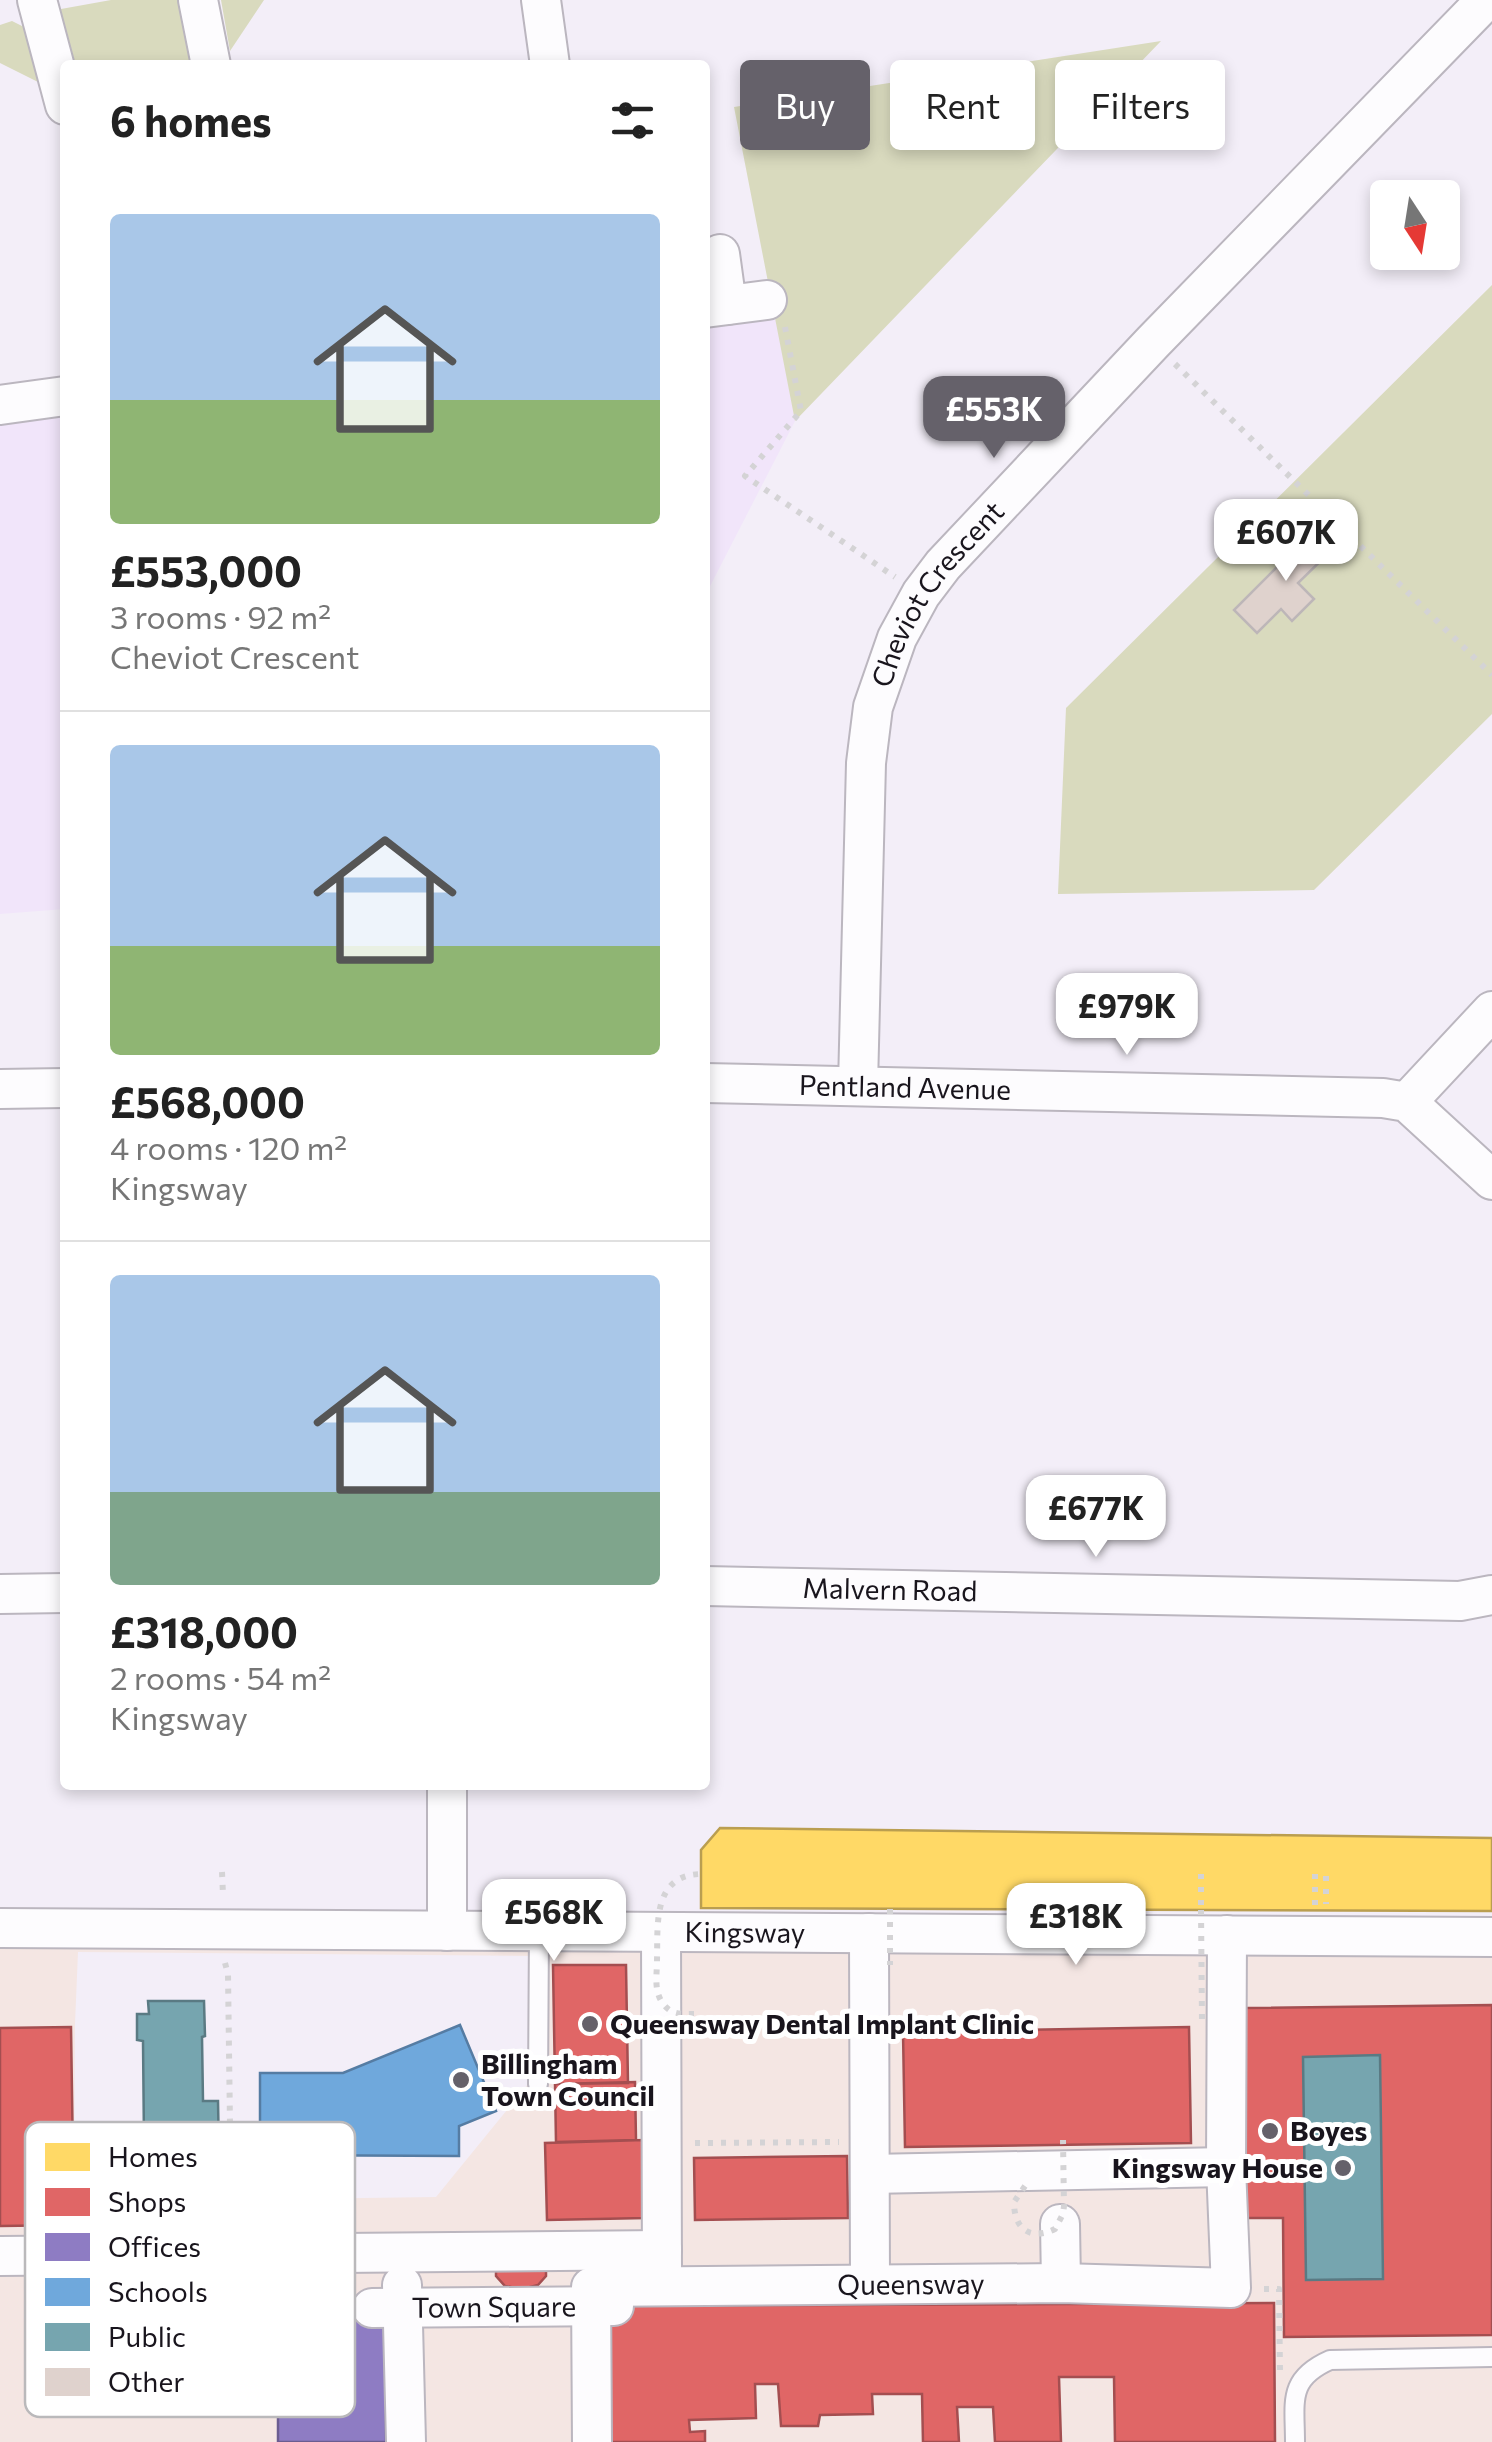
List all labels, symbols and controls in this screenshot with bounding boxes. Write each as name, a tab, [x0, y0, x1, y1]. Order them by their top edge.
chip: Buy	[740, 60, 870, 150]
chip: Rent	[890, 60, 1035, 150]
chip: Filters	[1055, 60, 1225, 150]
icon: filters	[605, 93, 660, 148]
text: 6 homes	[110, 94, 272, 146]
north arrow	[1370, 180, 1460, 270]
map controls	[1370, 180, 1460, 270]
icon: home	[295, 279, 475, 459]
pin: £553K	[924, 376, 1064, 461]
text: £553K	[945, 388, 1043, 428]
street label: Cheviot Crescent	[863, 494, 1010, 691]
pin: £607K	[1216, 499, 1356, 584]
text: £607K	[1236, 511, 1336, 551]
text: £553,000	[110, 544, 302, 596]
text: 3 rooms · 92 m²	[110, 596, 331, 636]
text: Cheviot Crescent	[110, 636, 359, 676]
icon: home	[295, 810, 475, 990]
pin: £979K	[1057, 973, 1197, 1058]
text: £979K	[1078, 985, 1176, 1025]
street label: Pentland Avenue	[799, 1067, 1011, 1106]
text: £568,000	[110, 1075, 305, 1127]
text: 4 rooms · 120 m²	[110, 1127, 347, 1167]
text: Kingsway	[110, 1167, 248, 1207]
icon: home	[295, 1340, 475, 1520]
pin: £677K	[1026, 1475, 1166, 1560]
text: £677K	[1048, 1487, 1144, 1527]
street label: Malvern Road	[802, 1570, 978, 1607]
text: £318,000	[110, 1605, 298, 1657]
text: 2 rooms · 54 m²	[110, 1657, 331, 1697]
text: Kingsway	[110, 1697, 248, 1737]
pin: £568K	[484, 1879, 624, 1964]
pin: £318K	[1006, 1883, 1146, 1968]
text: £568K	[504, 1891, 604, 1931]
text: £318K	[1029, 1895, 1123, 1935]
street label: Kingsway	[685, 1914, 805, 1949]
place label: Queensway Dental Implant Clinic	[610, 2006, 1034, 2040]
marker: Queensway Dental Implant Clinic	[579, 2013, 601, 2035]
place label: Billingham Town Council	[481, 2046, 655, 2112]
marker: Billingham Town Council	[450, 2069, 472, 2091]
place label: Boyes	[1290, 2113, 1367, 2147]
marker: Boyes	[1259, 2120, 1281, 2142]
legend	[25, 2122, 355, 2417]
text: Homes	[108, 2139, 198, 2173]
place label: Kingsway House	[1112, 2150, 1323, 2184]
marker: Kingsway House	[1332, 2157, 1354, 2179]
text: Shops	[108, 2184, 186, 2218]
text: Offices	[108, 2229, 201, 2263]
street label: Queensway	[837, 2266, 985, 2301]
text: Schools	[108, 2274, 208, 2308]
street label: Town Square	[412, 2288, 576, 2324]
text: Public	[108, 2319, 186, 2353]
text: Other	[108, 2364, 184, 2398]

